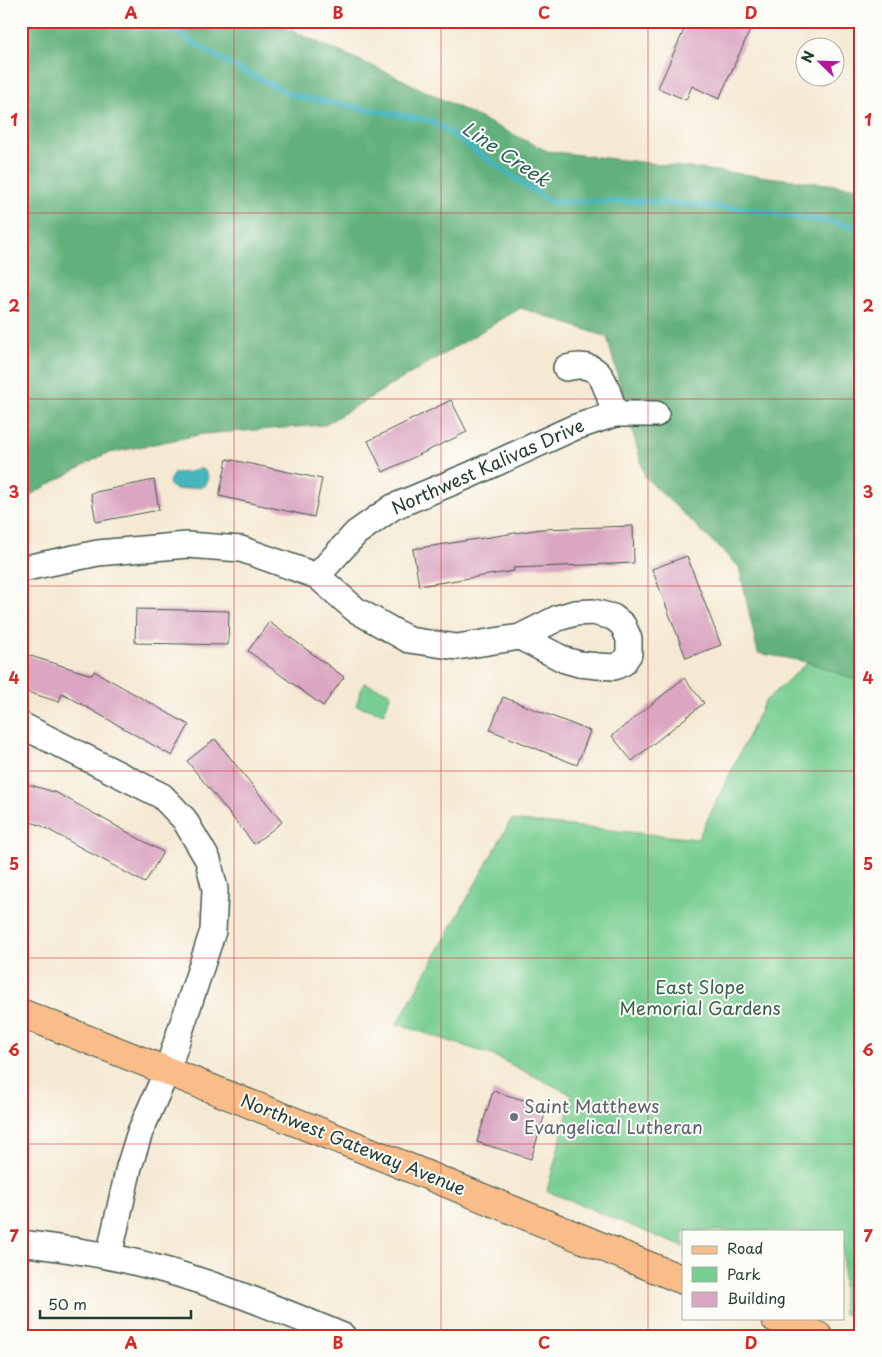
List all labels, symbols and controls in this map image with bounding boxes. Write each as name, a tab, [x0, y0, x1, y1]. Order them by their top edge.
text: A	[125, 0, 138, 24]
text: B	[333, 0, 344, 24]
text: C	[538, 0, 550, 24]
text: D	[745, 0, 757, 24]
north arrow	[794, 38, 844, 88]
text: N	[796, 48, 819, 66]
text: 1	[10, 107, 18, 131]
text: 1	[864, 107, 872, 131]
water label: Line Creek	[457, 114, 557, 194]
text: 2	[8, 293, 20, 317]
text: 2	[862, 293, 874, 317]
street label: Northwest Kalivas Drive	[387, 411, 588, 520]
text: 3	[9, 479, 19, 503]
text: 3	[863, 479, 873, 503]
text: 4	[9, 665, 20, 689]
text: 4	[863, 665, 874, 689]
text: 5	[9, 851, 19, 875]
text: 5	[863, 851, 873, 875]
park label: East Slope Memorial Gardens	[619, 973, 781, 1021]
text: 6	[8, 1037, 20, 1061]
text: 6	[862, 1037, 874, 1061]
street label: Northwest Gateway Avenue	[237, 1086, 470, 1201]
place label: Saint Matthews Evangelical Lutheran	[524, 1092, 703, 1140]
marker: Saint Matthews Evangelical Lutheran	[508, 1111, 520, 1123]
text: 7	[9, 1223, 19, 1247]
text: 7	[863, 1223, 873, 1247]
legend	[682, 1230, 844, 1320]
text: Road	[727, 1236, 763, 1259]
text: Park	[727, 1262, 761, 1285]
text: Building	[727, 1286, 786, 1309]
scale bar	[40, 1287, 191, 1319]
text: 50 m	[48, 1292, 87, 1315]
text: A	[125, 1330, 138, 1354]
text: B	[333, 1330, 344, 1354]
text: C	[538, 1330, 550, 1354]
text: D	[745, 1330, 757, 1354]

